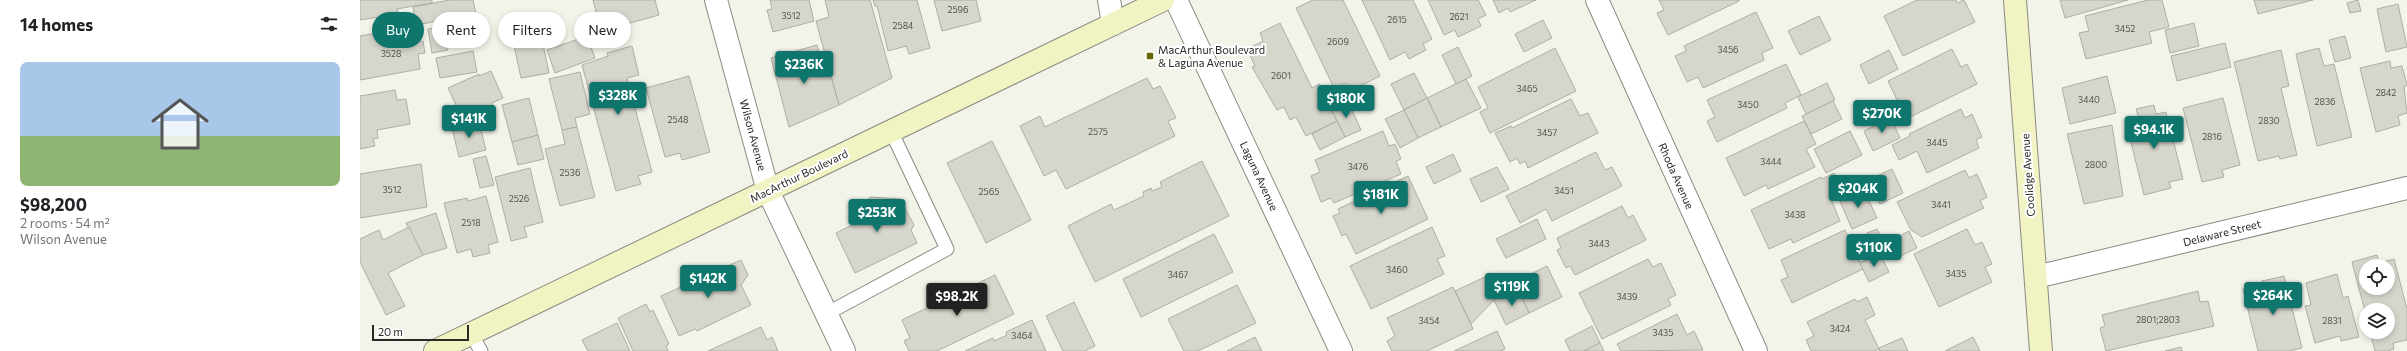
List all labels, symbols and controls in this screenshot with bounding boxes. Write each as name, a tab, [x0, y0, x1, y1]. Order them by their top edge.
house number: 2596	[947, 4, 969, 15]
house number: 3512	[781, 10, 801, 21]
house number: 2621	[1449, 11, 1469, 22]
chip: Buy	[372, 12, 424, 48]
chip: Rent	[432, 12, 490, 48]
chip: Filters	[498, 12, 566, 48]
chip: New	[574, 12, 631, 48]
icon: filters	[318, 13, 340, 35]
text: 14 homes	[20, 14, 93, 35]
house number: 2615	[1387, 14, 1407, 25]
house number: 2584	[892, 20, 914, 31]
house number: 3452	[2115, 23, 2135, 34]
house number: 2609	[1327, 36, 1349, 47]
place label: MacArthur Boulevard & Laguna Avenue	[1158, 43, 1265, 69]
house number: 3456	[1717, 44, 1739, 55]
house number: 3528	[381, 48, 401, 59]
pin: $236K	[776, 51, 832, 85]
marker: MacArthur Boulevard & Laguna Avenue	[1145, 51, 1155, 61]
text: $236K	[784, 56, 824, 72]
house number: 2601	[1271, 70, 1291, 81]
pin: $328K	[590, 82, 646, 116]
house number: 3465	[1516, 83, 1538, 94]
pin: $180K	[1318, 85, 1374, 119]
text: $328K	[598, 87, 638, 103]
house number: 2842	[2376, 87, 2396, 98]
icon: home	[144, 88, 216, 160]
text: $180K	[1326, 90, 1366, 106]
house number: 3440	[2078, 94, 2100, 105]
house number: 2836	[2314, 96, 2336, 107]
street label: Wilson Avenue	[738, 98, 769, 172]
house number: 3450	[1737, 99, 1759, 110]
pin: $270K	[1854, 100, 1910, 134]
pin: $141K	[441, 105, 497, 139]
text: $270K	[1862, 105, 1902, 121]
text: $141K	[451, 110, 487, 126]
house number: 2548	[667, 114, 689, 125]
house number: 2830	[2258, 115, 2280, 126]
pin: $94.1K	[2121, 116, 2187, 150]
text: $94.1K	[2134, 121, 2174, 137]
house number: 2575	[1088, 126, 1108, 137]
house number: 3457	[1537, 127, 1557, 138]
house number: 2816	[2202, 131, 2222, 142]
street label: Coolidge Avenue	[2018, 133, 2037, 217]
house number: 3445	[1926, 137, 1948, 148]
street label: Laguna Avenue	[1238, 139, 1281, 213]
street label: Rhoda Avenue	[1656, 141, 1697, 211]
street label: MacArthur Boulevard	[748, 146, 850, 205]
house number: 3444	[1760, 156, 1782, 167]
house number: 2800	[2085, 159, 2107, 170]
house number: 3476	[1348, 161, 1368, 172]
house number: 2536	[560, 167, 580, 178]
pin: $204K	[1830, 175, 1886, 209]
text: $204K	[1838, 180, 1878, 196]
pin: $181K	[1353, 181, 1409, 215]
house number: 3512	[382, 184, 402, 195]
house number: 3451	[1554, 185, 1574, 196]
house number: 2565	[979, 186, 999, 197]
text: $181K	[1363, 186, 1399, 202]
house number: 2526	[509, 193, 529, 204]
text: $98,200	[20, 194, 87, 215]
pin: $253K	[849, 199, 905, 233]
house number: 3441	[1931, 199, 1951, 210]
text: $253K	[857, 204, 897, 220]
house number: 3438	[1784, 209, 1806, 220]
text: 2 rooms · 54 m²	[20, 215, 110, 231]
street label: Delaware Street	[2182, 216, 2263, 248]
house number: 2518	[461, 217, 481, 228]
text: Wilson Avenue	[20, 231, 107, 247]
pin: $110K	[1846, 234, 1902, 268]
house number: 3443	[1588, 238, 1610, 249]
text: $110K	[1856, 239, 1892, 255]
map controls	[2359, 259, 2395, 339]
button: locate	[2359, 259, 2395, 295]
house number: 3460	[1386, 264, 1408, 275]
pin: $142K	[680, 265, 736, 299]
house number: 3435	[1946, 268, 1966, 279]
house number: 3467	[1168, 269, 1189, 280]
text: $142K	[689, 270, 727, 286]
pin: $119K	[1484, 273, 1540, 307]
text: $119K	[1494, 278, 1530, 294]
pin: $264K	[2245, 282, 2301, 316]
pin: $98.2K	[924, 283, 990, 317]
text: $264K	[2253, 287, 2293, 303]
text: $98.2K	[935, 288, 979, 304]
house number: 3439	[1616, 291, 1638, 302]
button: layers	[2359, 303, 2395, 339]
house number: 2801;2803	[2136, 314, 2180, 325]
house number: 3454	[1418, 315, 1440, 326]
house number: 2831	[2322, 315, 2342, 326]
scale bar	[372, 323, 469, 342]
house number: 3424	[1830, 323, 1851, 334]
text: 20 m	[378, 325, 403, 338]
house number: 3435	[1653, 327, 1673, 338]
house number: 3464	[1011, 330, 1033, 341]

